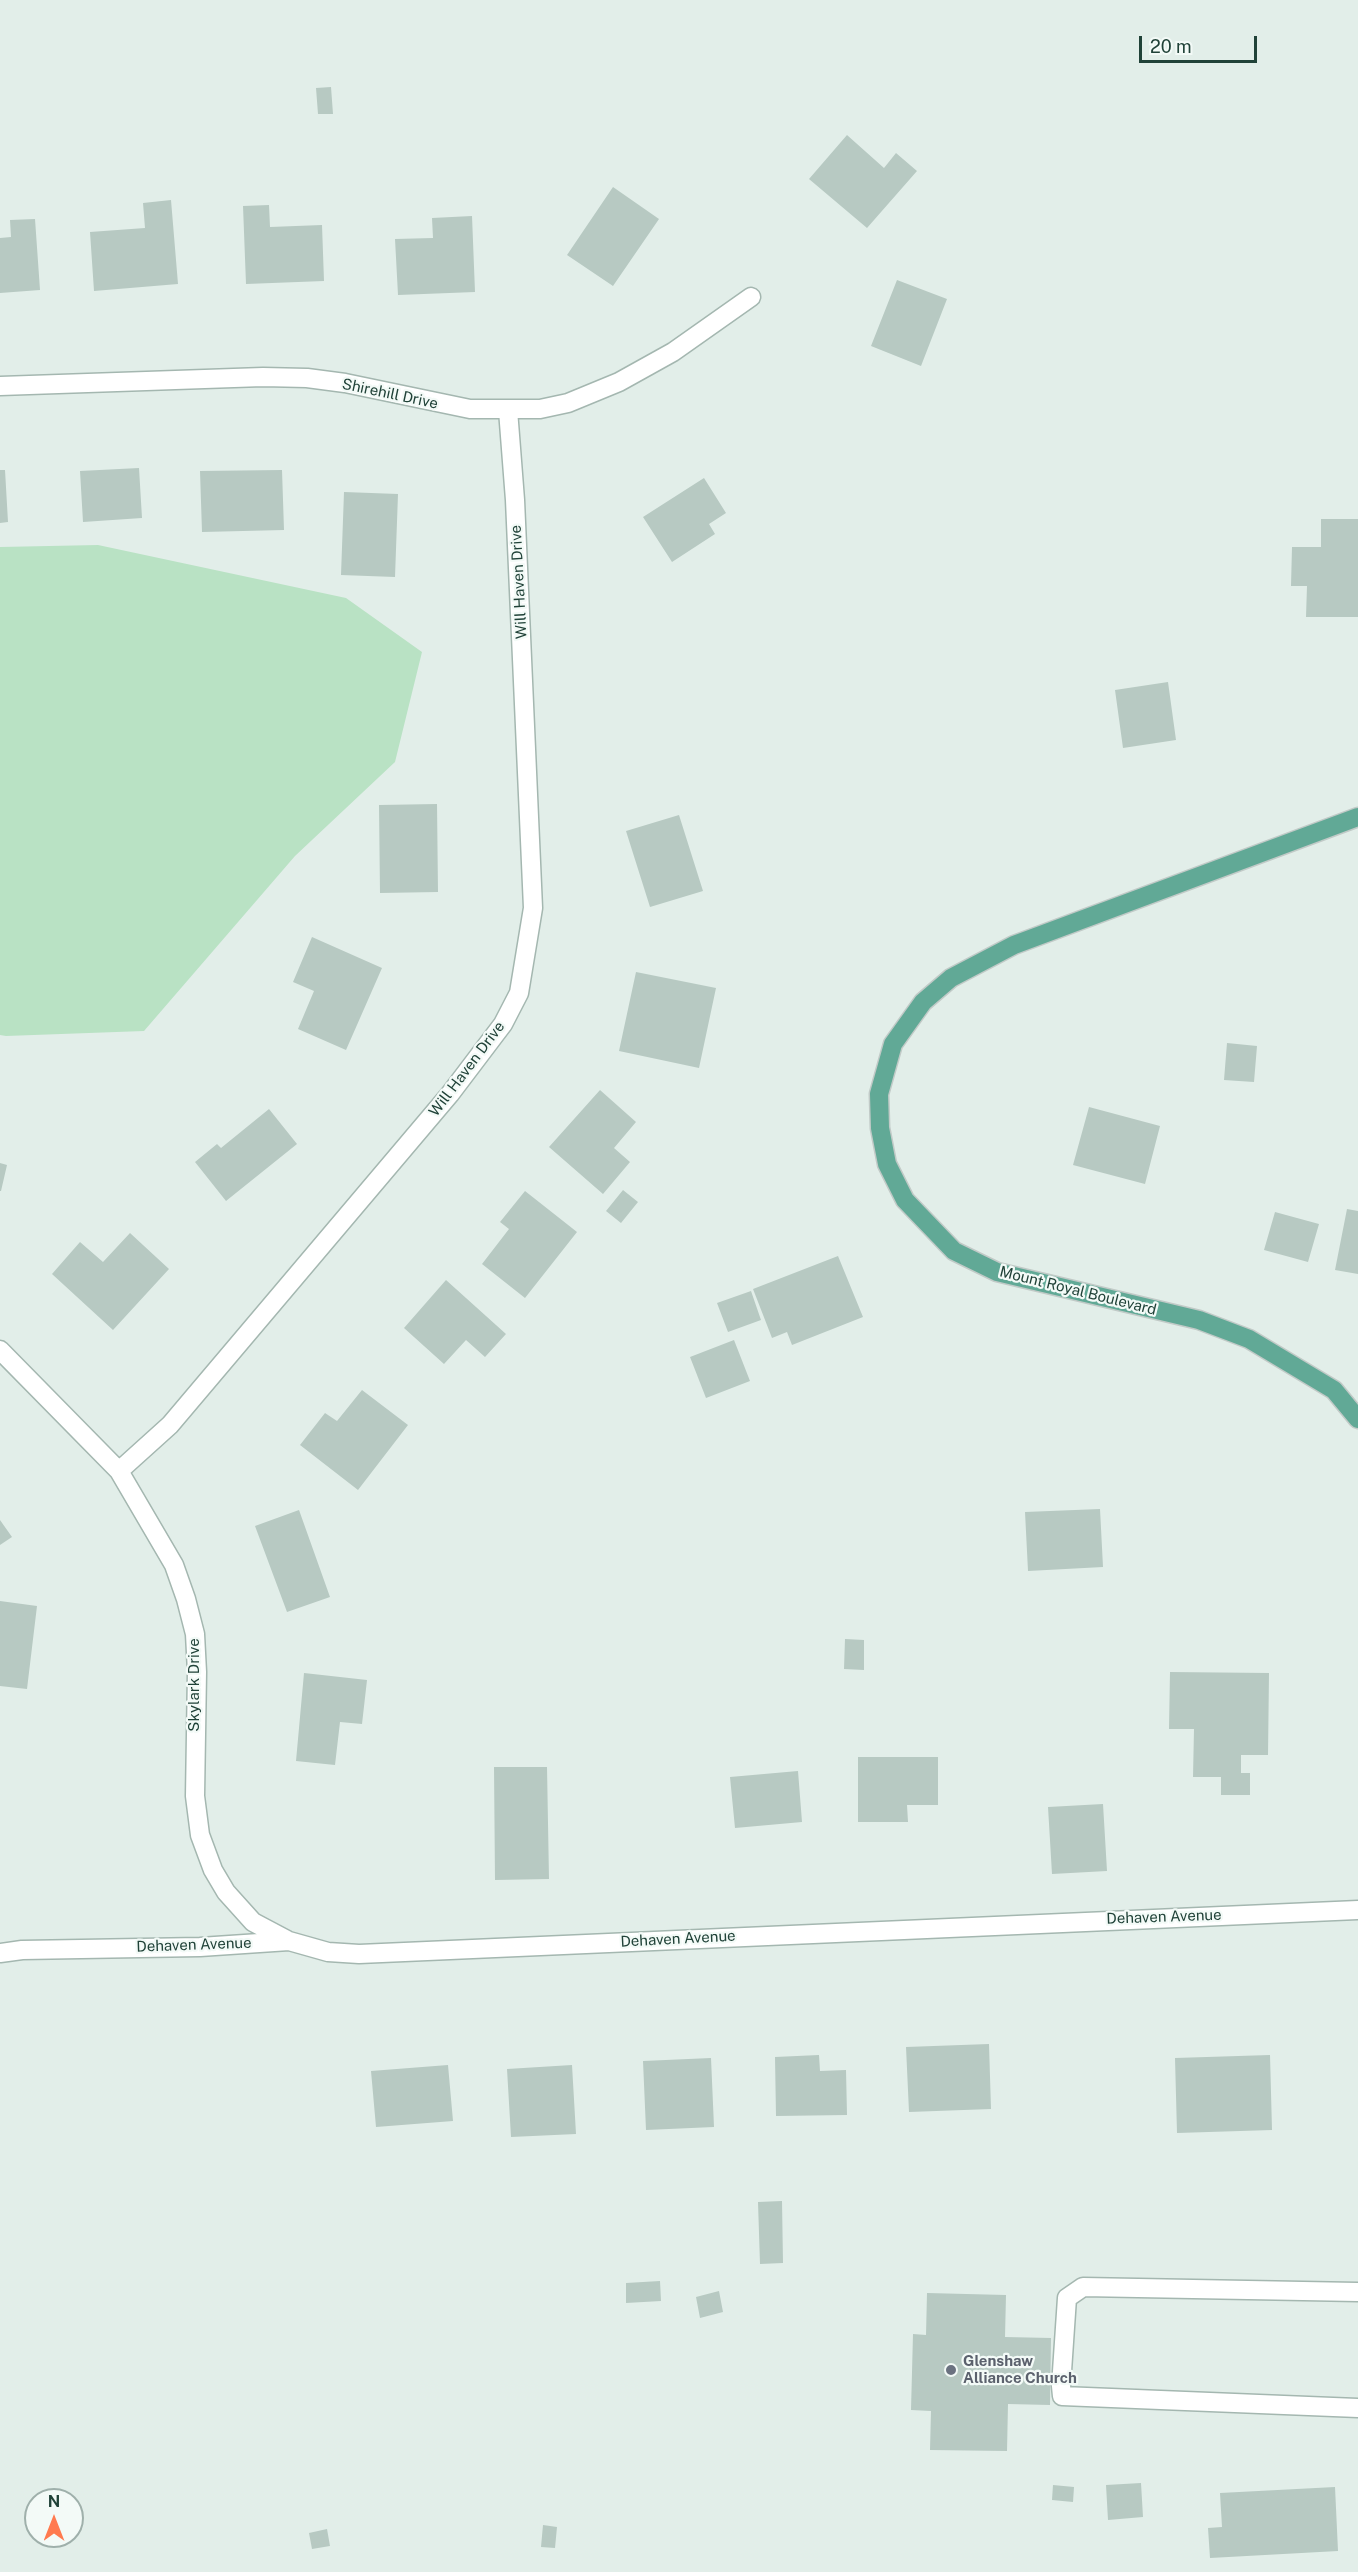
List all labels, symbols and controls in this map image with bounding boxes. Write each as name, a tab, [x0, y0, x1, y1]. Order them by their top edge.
scale bar	[1142, 24, 1260, 62]
text: 20 m	[1150, 36, 1192, 57]
street label: Shirehill Drive	[340, 375, 440, 413]
street label: Will Haven Drive	[507, 525, 531, 639]
street label: Will Haven Drive	[425, 1018, 509, 1120]
street label: Mount Royal Boulevard	[998, 1263, 1158, 1319]
street label: Skylark Drive	[185, 1638, 203, 1732]
street label: Dehaven Avenue	[1106, 1906, 1222, 1928]
street label: Dehaven Avenue	[620, 1927, 736, 1951]
street label: Dehaven Avenue	[136, 1934, 252, 1956]
place label: Glenshaw Alliance Church	[963, 2352, 1077, 2387]
marker: Glenshaw Alliance Church	[944, 2363, 958, 2377]
north arrow	[24, 2488, 84, 2548]
text: N	[48, 2492, 60, 2511]

